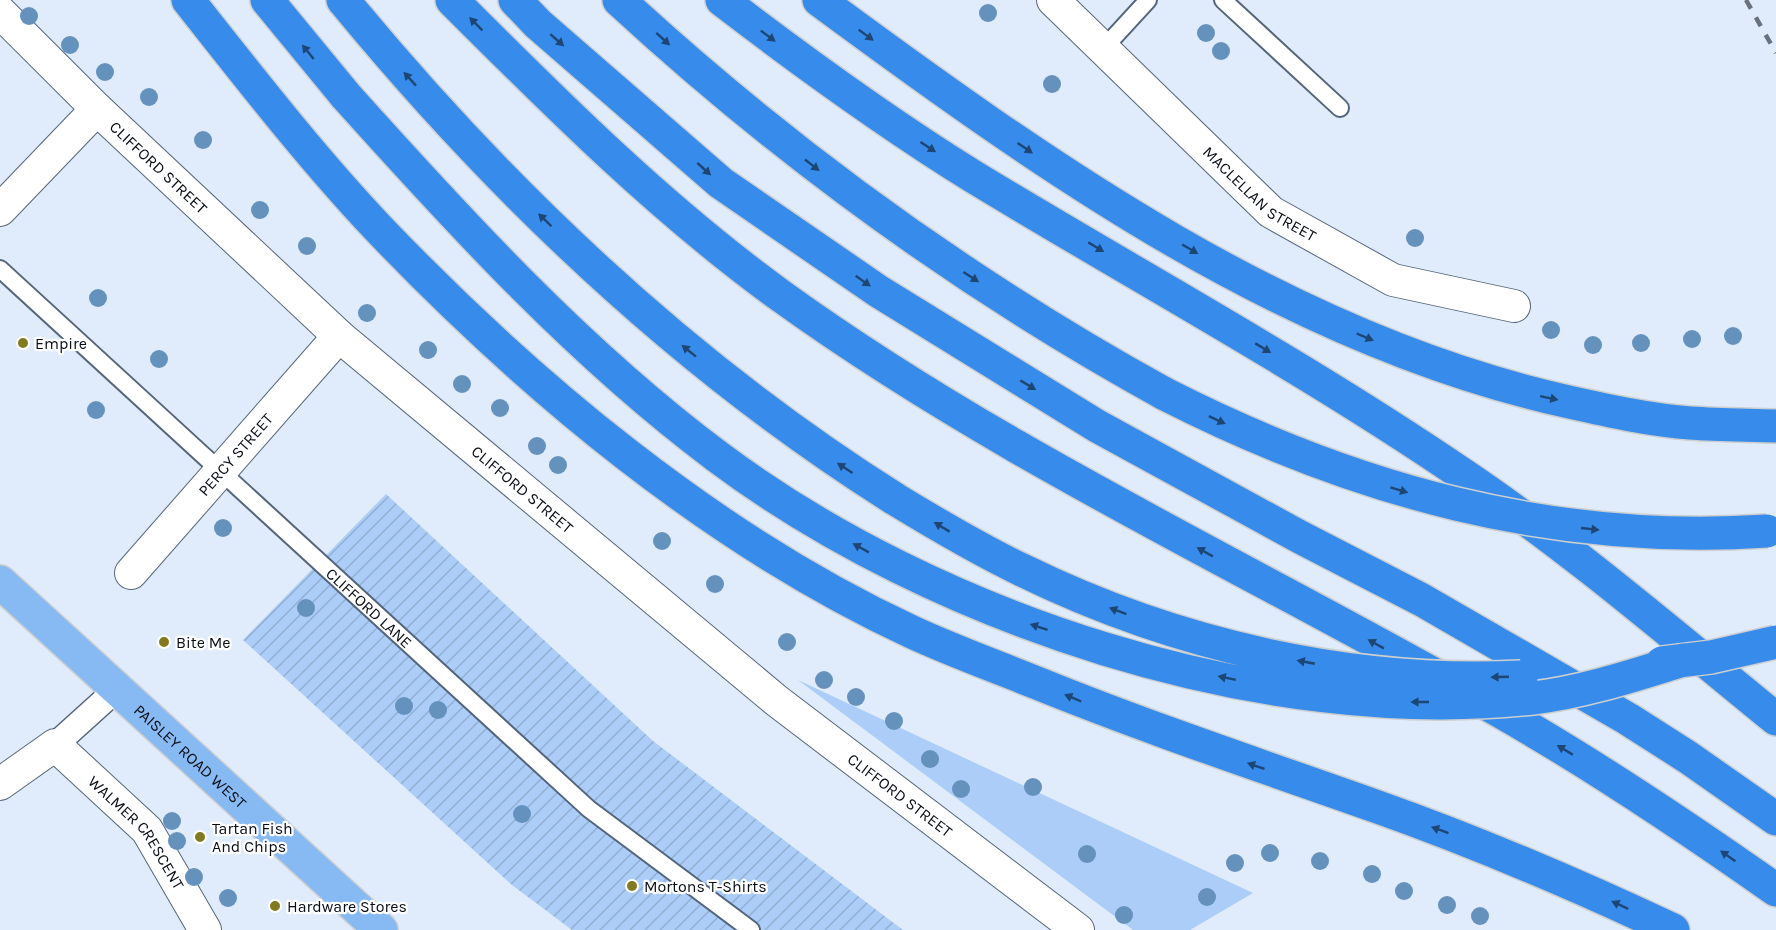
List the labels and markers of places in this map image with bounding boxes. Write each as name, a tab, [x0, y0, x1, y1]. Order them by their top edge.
place label: Empire	[35, 334, 87, 353]
marker: Empire	[16, 336, 30, 350]
place label: Bite Me	[176, 633, 231, 652]
marker: Bite Me	[157, 635, 171, 649]
place label: Tartan Fish And Chips	[212, 819, 293, 856]
marker: Tartan Fish And Chips	[193, 830, 207, 844]
place label: Mortons T-Shirts	[644, 877, 767, 896]
marker: Mortons T-Shirts	[625, 879, 639, 893]
place label: Hardware Stores	[287, 897, 407, 916]
marker: Hardware Stores	[268, 899, 282, 913]

